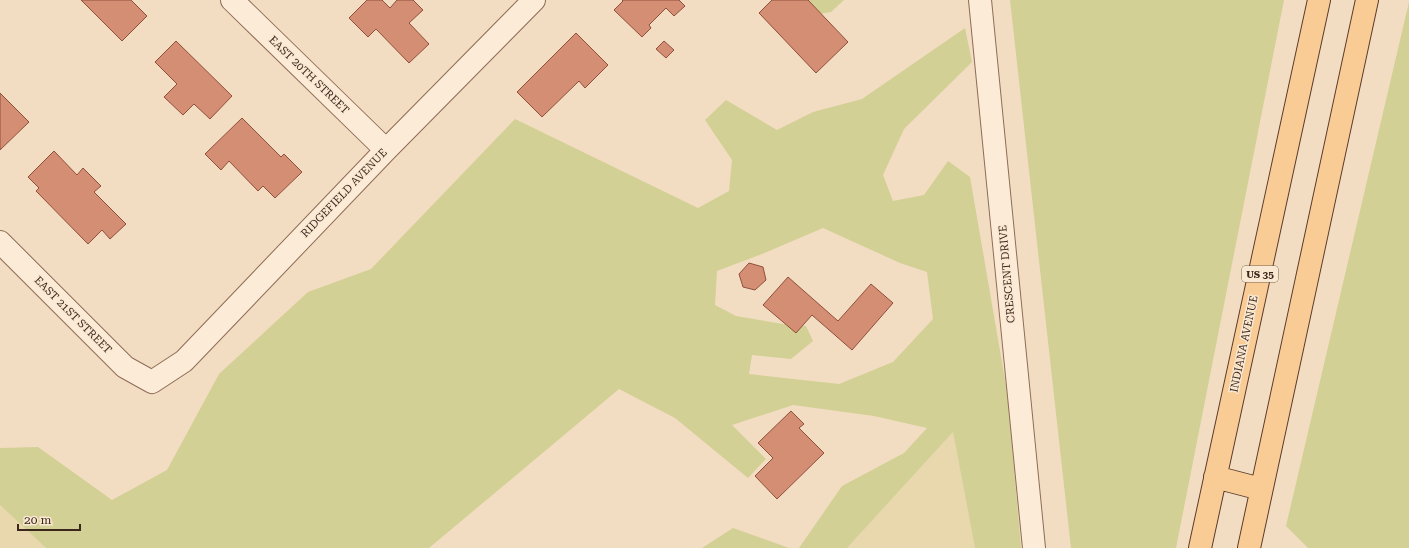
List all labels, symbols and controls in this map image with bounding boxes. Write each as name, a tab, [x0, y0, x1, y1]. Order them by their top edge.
street label: EAST 20TH STREET	[266, 33, 352, 117]
street label: RIDGEFIELD AVENUE	[298, 146, 390, 240]
street label: CRESCENT DRIVE	[996, 224, 1018, 324]
road number: US 35	[1242, 266, 1278, 282]
street label: EAST 21ST STREET	[32, 274, 114, 356]
street label: INDIANA AVENUE	[1227, 294, 1261, 394]
scale bar	[18, 506, 80, 532]
text: 20 m	[24, 513, 51, 527]

